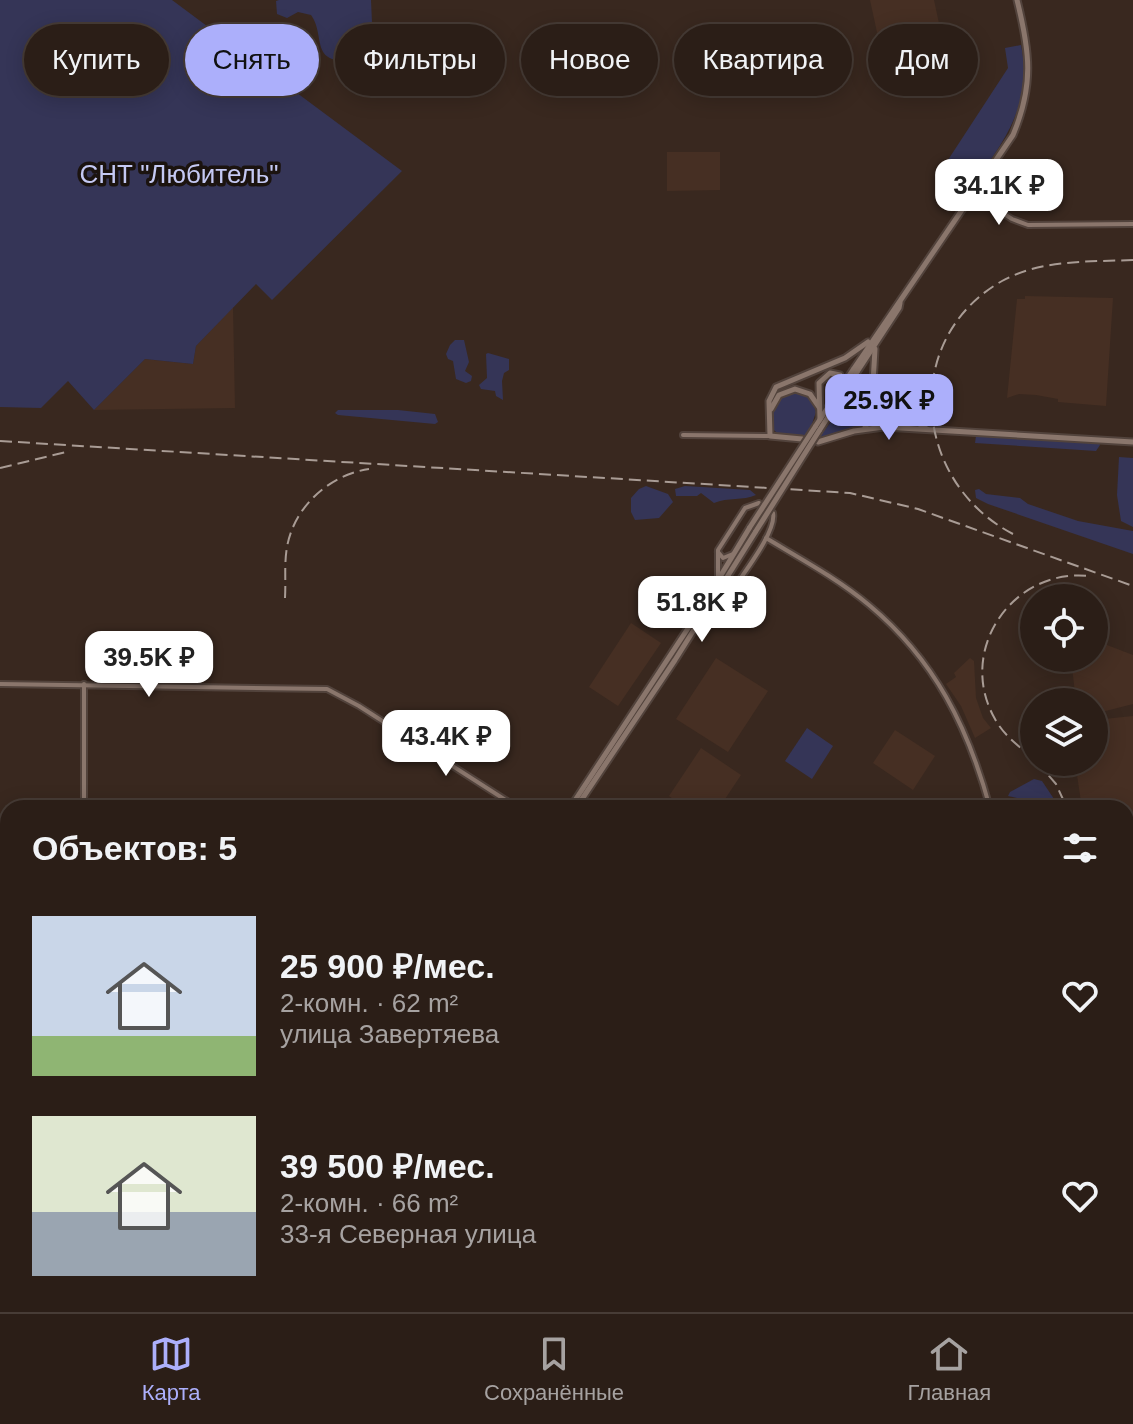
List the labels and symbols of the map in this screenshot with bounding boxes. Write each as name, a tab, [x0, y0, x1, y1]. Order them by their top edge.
park label: СНТ "Любитель"	[79, 159, 279, 189]
pin: 34.1K ₽	[925, 159, 1073, 227]
pin: 25.9K ₽	[815, 374, 963, 442]
pin: 51.8K ₽	[628, 576, 776, 644]
pin: 39.5K ₽	[75, 631, 223, 699]
pin: 43.4K ₽	[372, 710, 520, 778]

